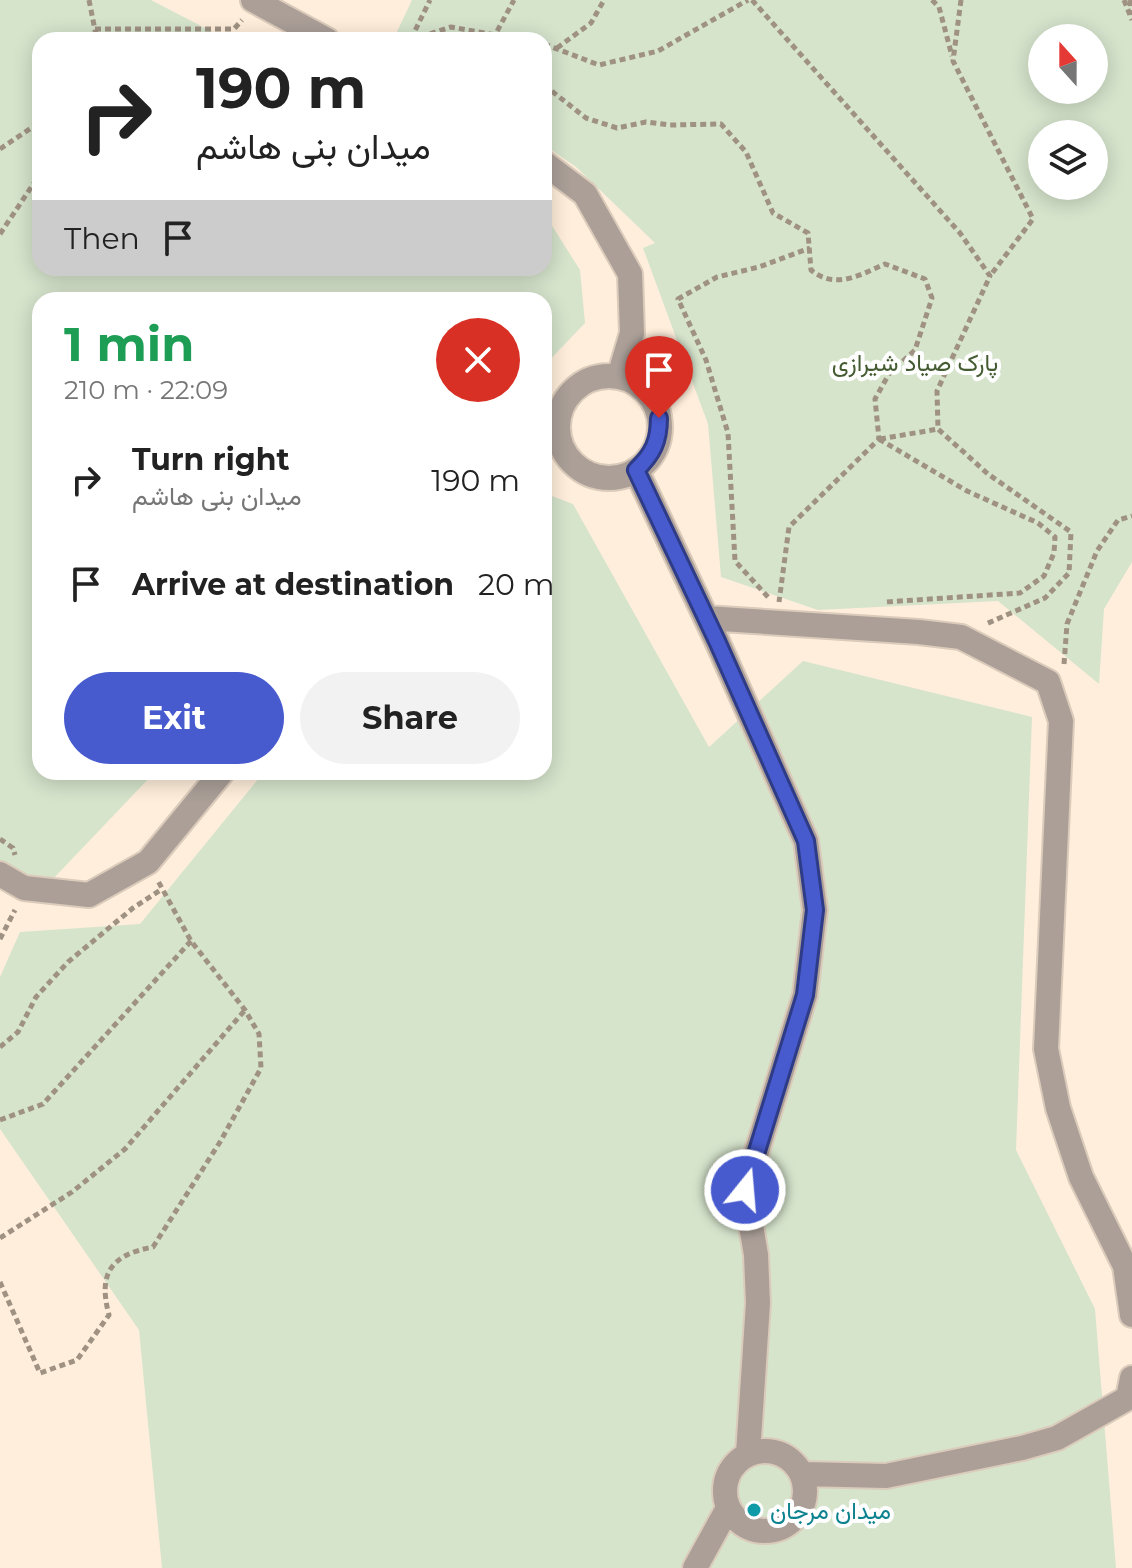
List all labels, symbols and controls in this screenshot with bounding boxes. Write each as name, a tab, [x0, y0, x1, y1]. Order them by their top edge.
north arrow	[1028, 24, 1108, 104]
map controls	[1028, 24, 1108, 200]
text: 190 m	[196, 54, 366, 122]
icon: right	[64, 64, 168, 168]
button: layers	[1028, 120, 1108, 200]
text: میدان بنی هاشم	[196, 124, 431, 168]
icon: arrive	[156, 216, 200, 260]
text: Then	[64, 220, 140, 257]
text: 1 min	[64, 315, 194, 373]
button: close	[436, 318, 520, 402]
pin	[625, 336, 693, 418]
icon: arrive	[637, 348, 681, 392]
park label: پارک صیاد شیرازی	[832, 348, 998, 379]
text: 210 m · 22:09	[64, 374, 228, 406]
text: Turn right	[132, 441, 289, 478]
icon: right	[64, 458, 108, 502]
text: 190 m	[431, 462, 520, 499]
text: میدان بنی هاشم	[132, 480, 302, 512]
icon: arrive	[64, 562, 108, 606]
text: Arrive at destination	[132, 566, 454, 603]
text: 20 m	[478, 566, 555, 603]
button: Exit	[64, 672, 284, 764]
button: Share	[300, 672, 520, 764]
position arrow	[703, 1148, 787, 1232]
place label: میدان مرجان	[770, 1496, 891, 1526]
marker: میدان مرجان	[745, 1501, 763, 1519]

